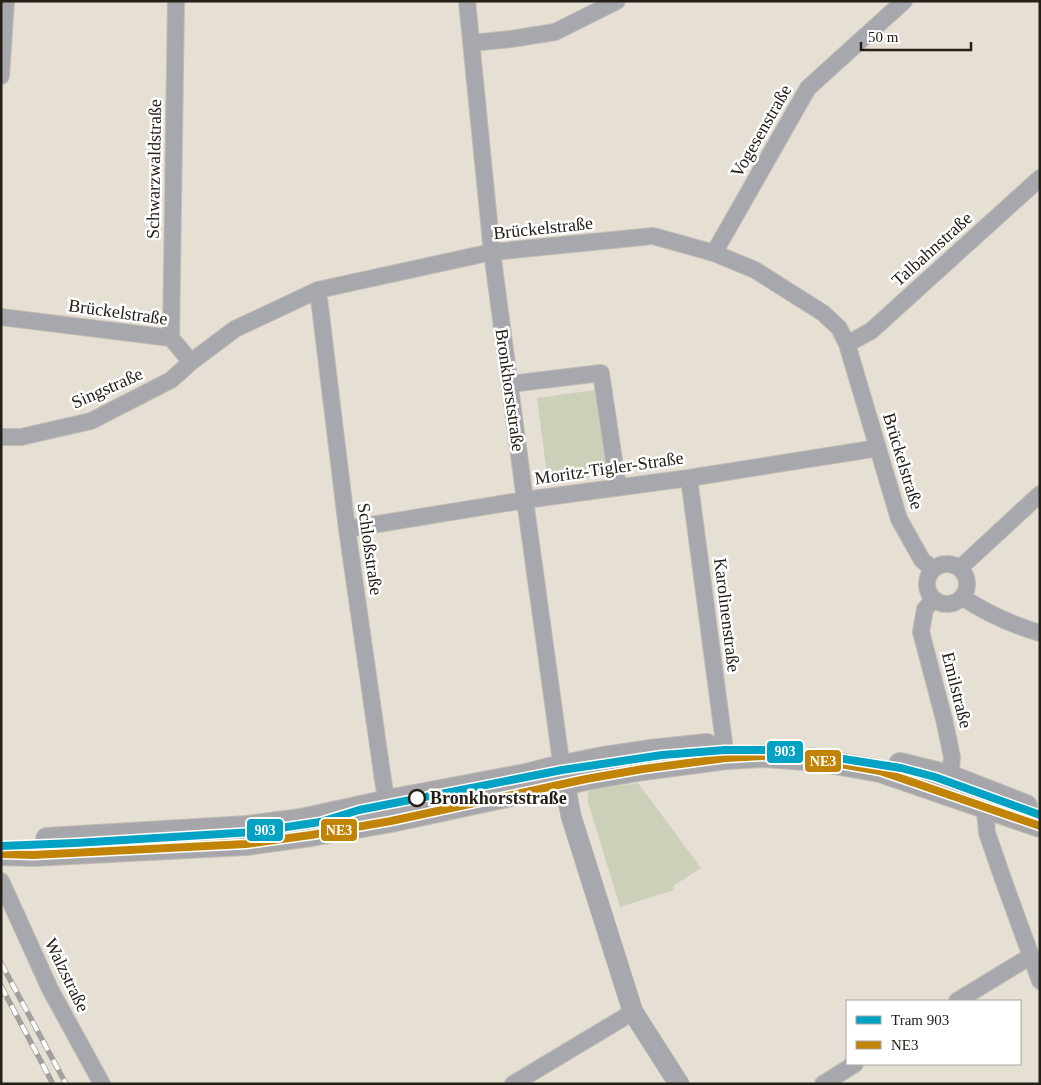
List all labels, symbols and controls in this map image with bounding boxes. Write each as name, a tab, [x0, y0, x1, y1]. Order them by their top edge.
scale bar	[861, 20, 971, 52]
text: 50 m	[868, 29, 899, 45]
street label: Vogesenstraße	[726, 81, 796, 181]
street label: Schwarzwaldstraße	[143, 99, 165, 239]
street label: Talbahnstraße	[888, 208, 976, 290]
street label: Brückelstraße	[492, 213, 594, 243]
street label: Brückelstraße	[67, 295, 169, 329]
street label: Bronkhorststraße	[491, 327, 529, 453]
street label: Singstraße	[68, 363, 146, 413]
street label: Brückelstraße	[879, 410, 927, 512]
street label: Moritz-Tigler-Straße	[533, 448, 685, 488]
street label: Schloßstraße	[354, 502, 386, 596]
street label: Karolinenstraße	[710, 557, 744, 673]
street label: Emilstraße	[938, 650, 976, 730]
line badge: 903	[766, 740, 804, 764]
text: 903	[775, 744, 796, 759]
line badge: NE3	[804, 749, 842, 773]
text: NE3	[810, 754, 836, 769]
place label: Bronkhorststraße	[430, 788, 567, 808]
marker: Bronkhorststraße	[408, 789, 426, 807]
line badge: 903	[246, 818, 284, 842]
line badge: NE3	[320, 818, 358, 842]
text: 903	[255, 823, 276, 838]
text: NE3	[326, 823, 352, 838]
street label: Walzstraße	[41, 935, 93, 1015]
legend	[846, 1000, 1021, 1065]
text: Tram 903	[891, 1012, 949, 1028]
text: NE3	[891, 1037, 919, 1053]

